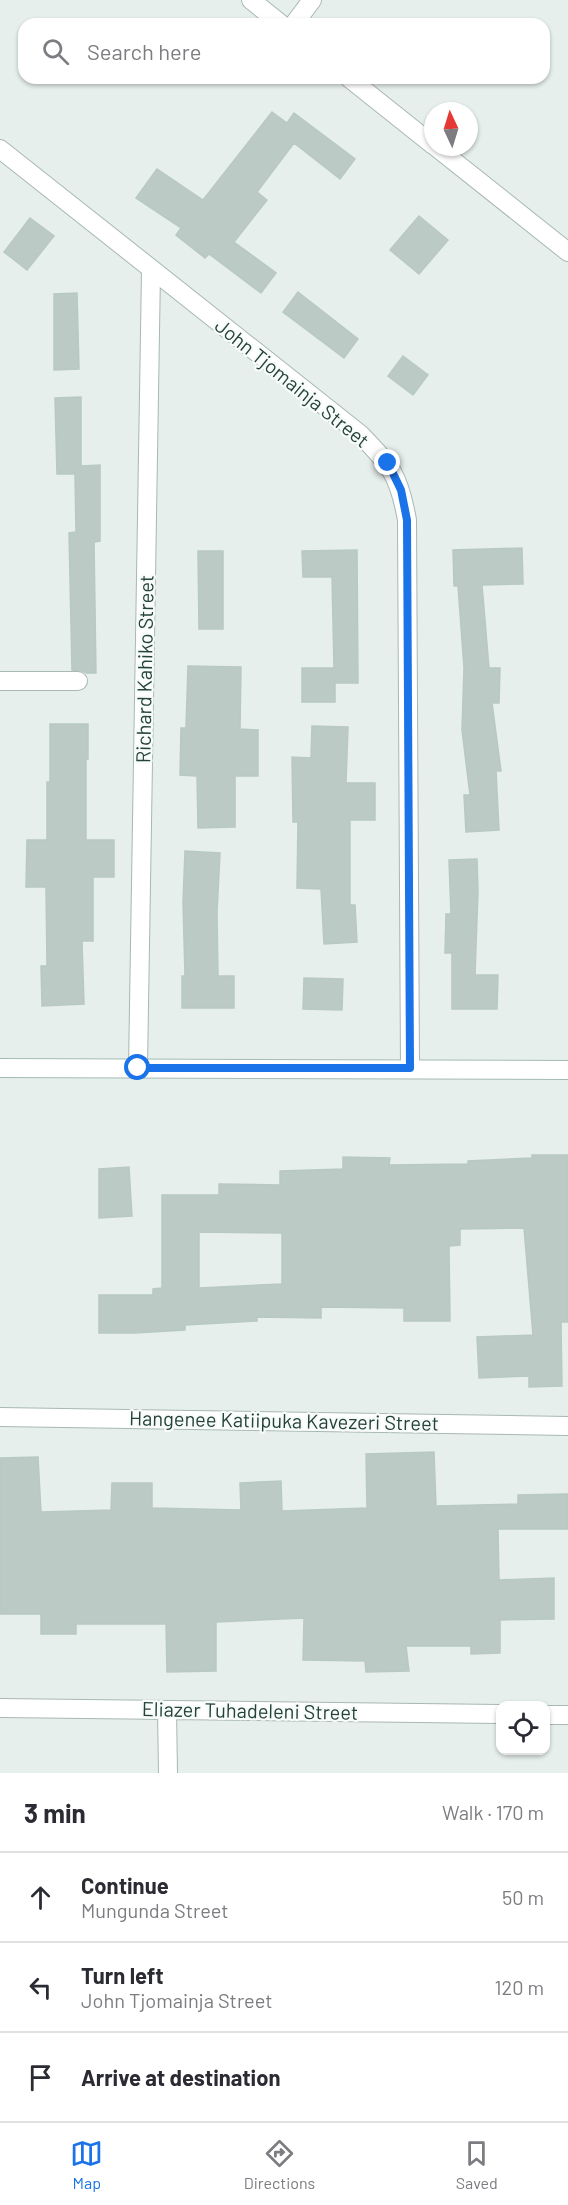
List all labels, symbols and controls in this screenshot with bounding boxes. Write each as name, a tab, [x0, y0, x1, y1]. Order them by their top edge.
search box	[18, 18, 550, 84]
icon: search	[39, 35, 72, 68]
text: Search here	[87, 38, 201, 64]
north arrow	[424, 102, 478, 156]
street label: John Tjomainja Street	[211, 313, 375, 452]
route end	[374, 449, 400, 475]
street label: Richard Kahiko Street	[130, 575, 158, 763]
route start	[124, 1054, 150, 1080]
street label: Hangenee Katiipuka Kavezeri Street	[129, 1405, 439, 1435]
street label: Eliazer Tuhadeleni Street	[142, 1696, 358, 1724]
map controls	[496, 1701, 550, 1755]
button: locate	[496, 1701, 550, 1755]
text: 3 min	[24, 1797, 86, 1828]
text: Walk · 170 m	[442, 1800, 544, 1824]
text: Continue	[81, 1872, 169, 1898]
icon: ahead	[24, 1881, 57, 1914]
text: 50 m	[502, 1885, 544, 1909]
text: Mungunda Street	[81, 1898, 229, 1922]
text: Turn left	[81, 1962, 164, 1988]
icon: left	[24, 1971, 57, 2004]
text: 120 m	[494, 1975, 544, 1999]
text: John Tjomainja Street	[81, 1988, 273, 2012]
icon: arrive	[24, 2061, 57, 2094]
text: Arrive at destination	[81, 2064, 280, 2090]
tab: Map	[70, 2137, 103, 2192]
tab: Directions	[244, 2137, 315, 2192]
tab: Saved	[456, 2137, 498, 2192]

